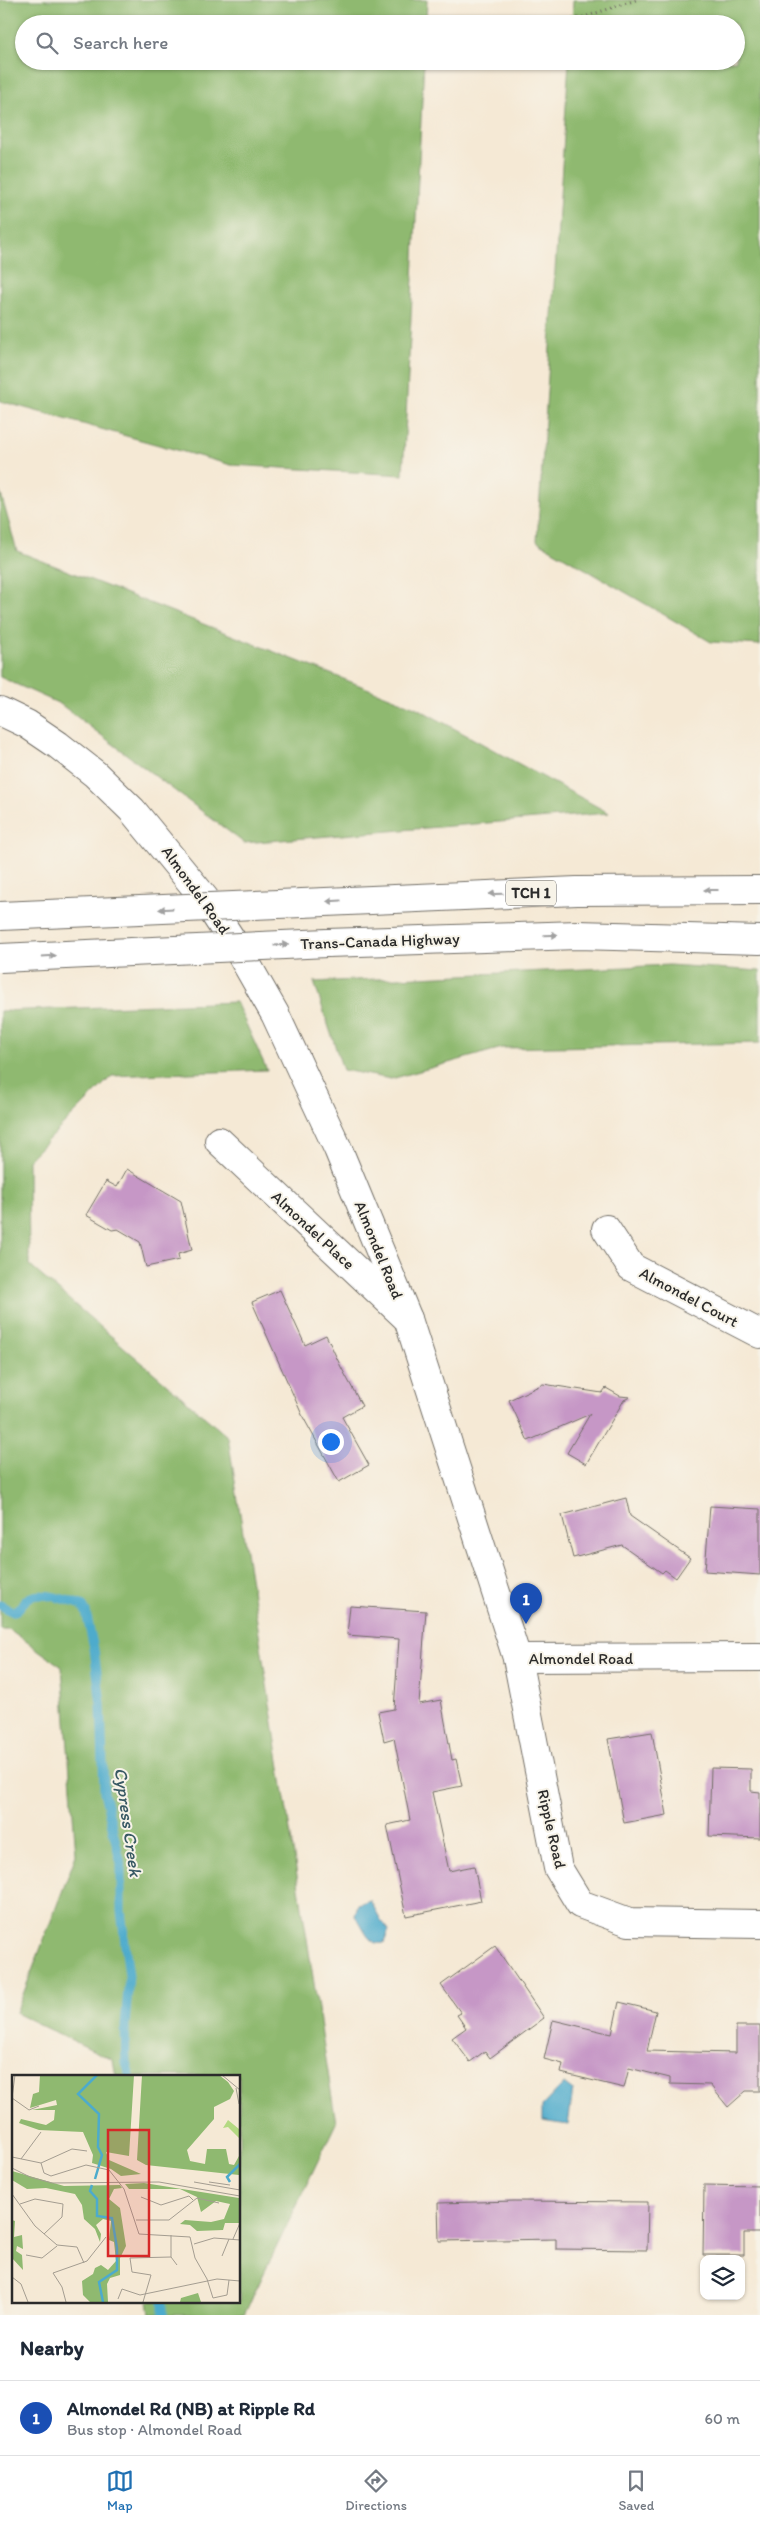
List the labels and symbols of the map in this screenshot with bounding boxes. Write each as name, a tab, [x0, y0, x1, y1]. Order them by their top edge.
street label: Almondel Road	[158, 842, 235, 938]
road number: TCH 1	[506, 880, 556, 906]
one-way arrow	[703, 886, 719, 894]
one-way arrow	[488, 890, 504, 898]
one-way arrow	[326, 898, 342, 906]
one-way arrow	[158, 905, 174, 913]
street label: Trans-Canada Highway	[300, 929, 460, 953]
one-way arrow	[543, 931, 559, 939]
one-way arrow	[273, 941, 289, 949]
one-way arrow	[41, 951, 57, 959]
street label: Almondel Place	[268, 1187, 358, 1273]
street label: Almondel Road	[351, 1198, 407, 1302]
street label: Almondel Court	[636, 1263, 742, 1331]
your location	[318, 1429, 344, 1455]
pin: 1	[510, 1583, 542, 1624]
street label: Almondel Road	[529, 1649, 633, 1668]
water label: Cypress Creek	[109, 1766, 147, 1880]
street label: Ripple Road	[534, 1787, 570, 1871]
inset map	[12, 2075, 240, 2302]

